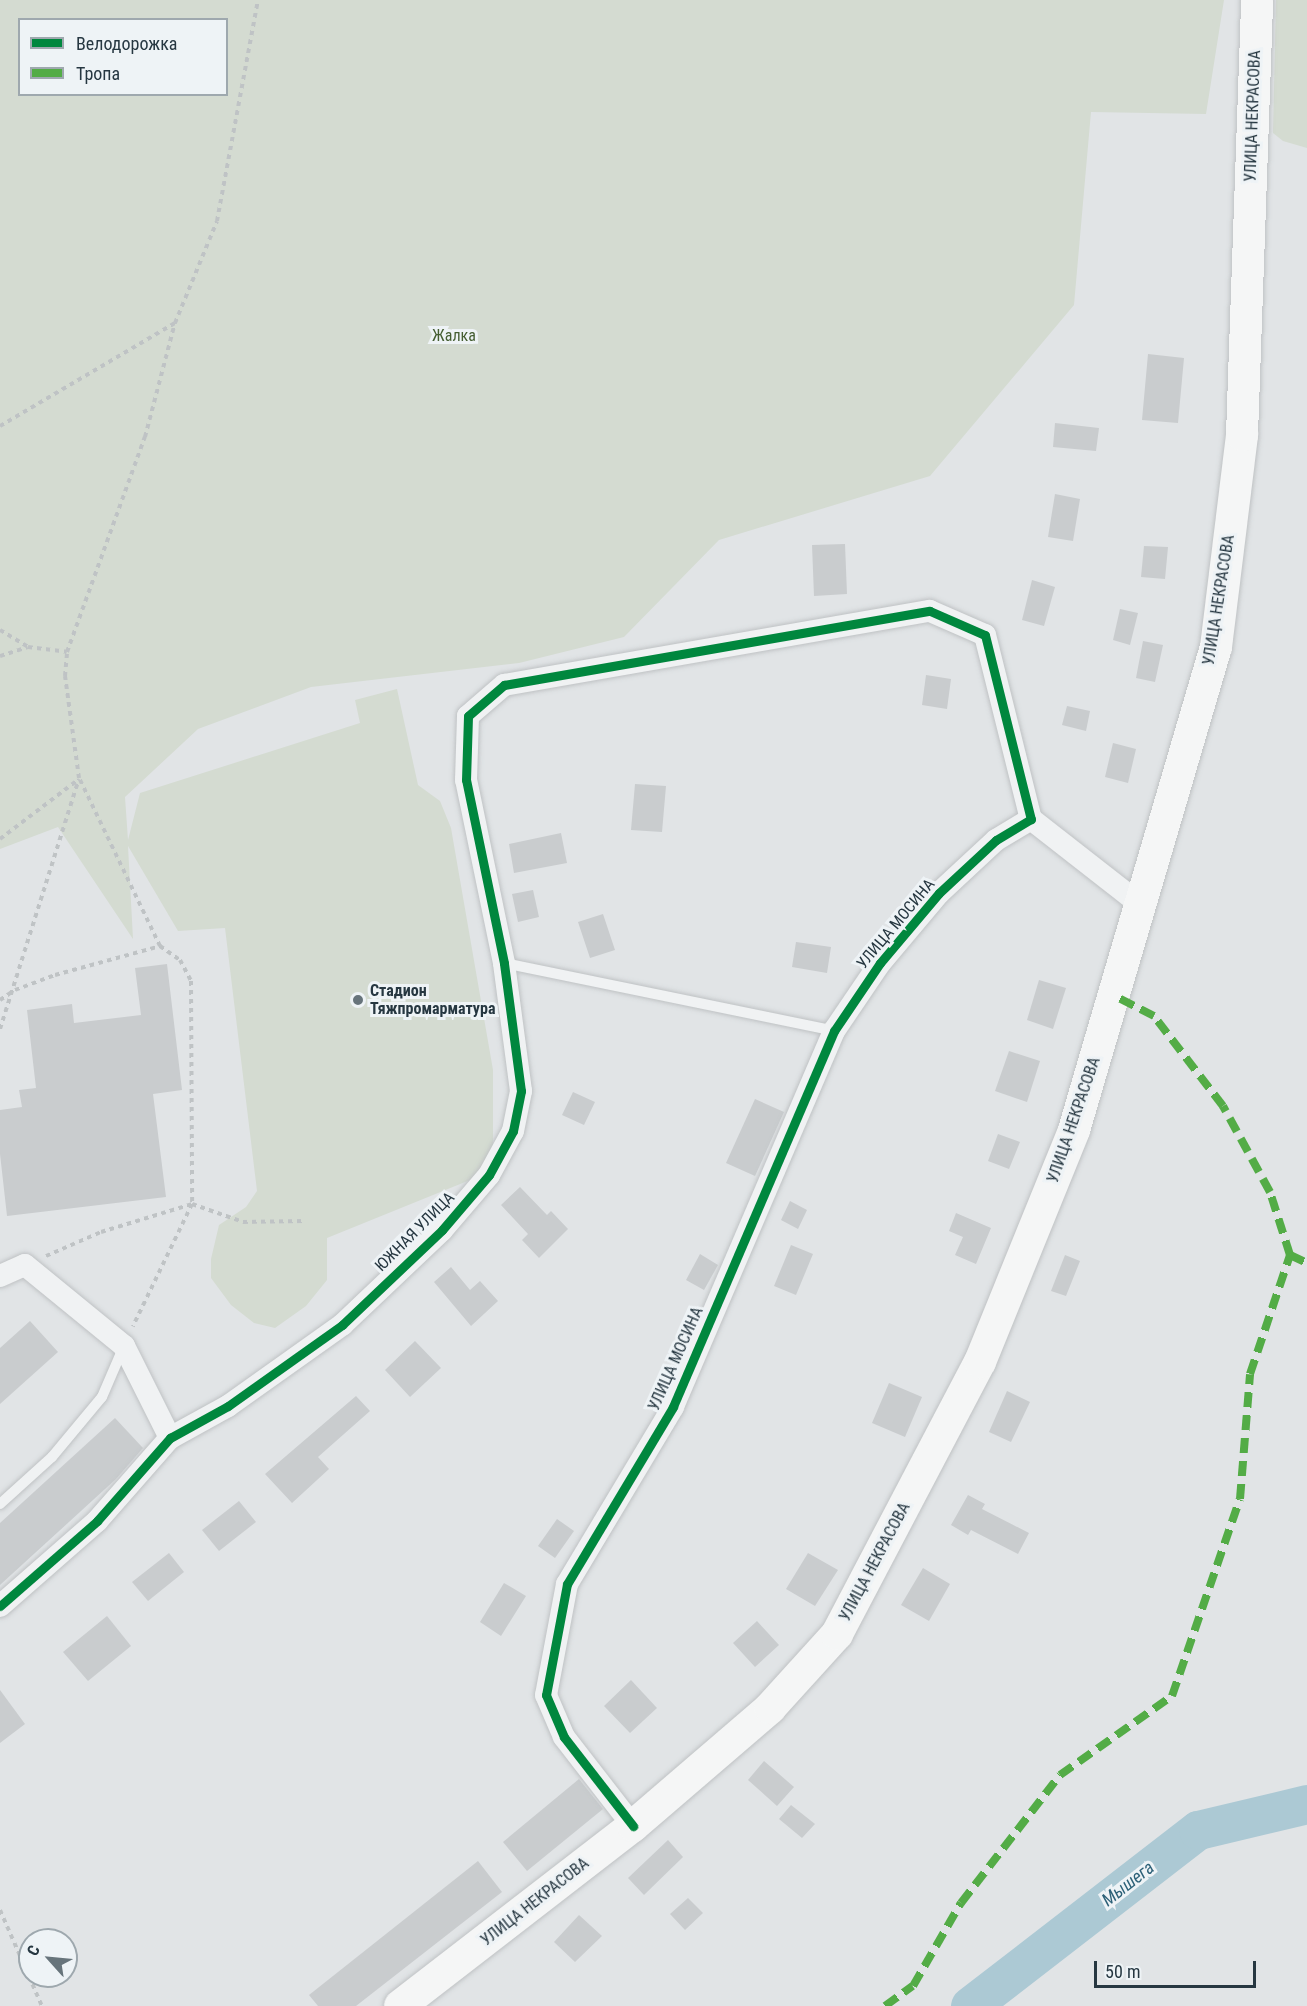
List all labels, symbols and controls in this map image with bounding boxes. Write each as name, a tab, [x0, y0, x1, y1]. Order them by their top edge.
legend	[18, 18, 228, 96]
text: Велодорожка	[76, 33, 177, 54]
street label: УЛИЦА НЕКРАСОВА	[1241, 50, 1265, 182]
text: Тропа	[76, 63, 120, 84]
park label: Жалка	[432, 326, 476, 346]
street label: УЛИЦА НЕКРАСОВА	[1199, 533, 1239, 667]
street label: УЛИЦА МОСИНА	[853, 875, 939, 973]
place label: Стадион Тяжпромарматура	[370, 981, 495, 1019]
marker: Стадион Тяжпромарматура	[351, 993, 365, 1007]
street label: УЛИЦА НЕКРАСОВА	[1043, 1055, 1105, 1185]
street label: ЮЖНАЯ УЛИЦА	[371, 1188, 459, 1276]
street label: УЛИЦА МОСИНА	[645, 1304, 707, 1414]
street label: УЛИЦА НЕКРАСОВА	[836, 1499, 914, 1625]
street label: УЛИЦА НЕКРАСОВА	[477, 1854, 593, 1950]
water label: Мышега	[1098, 1857, 1158, 1911]
north arrow	[18, 1928, 78, 1988]
text: С	[23, 1942, 44, 1959]
scale bar	[1097, 1949, 1259, 1987]
text: 50 m	[1105, 1961, 1140, 1982]

